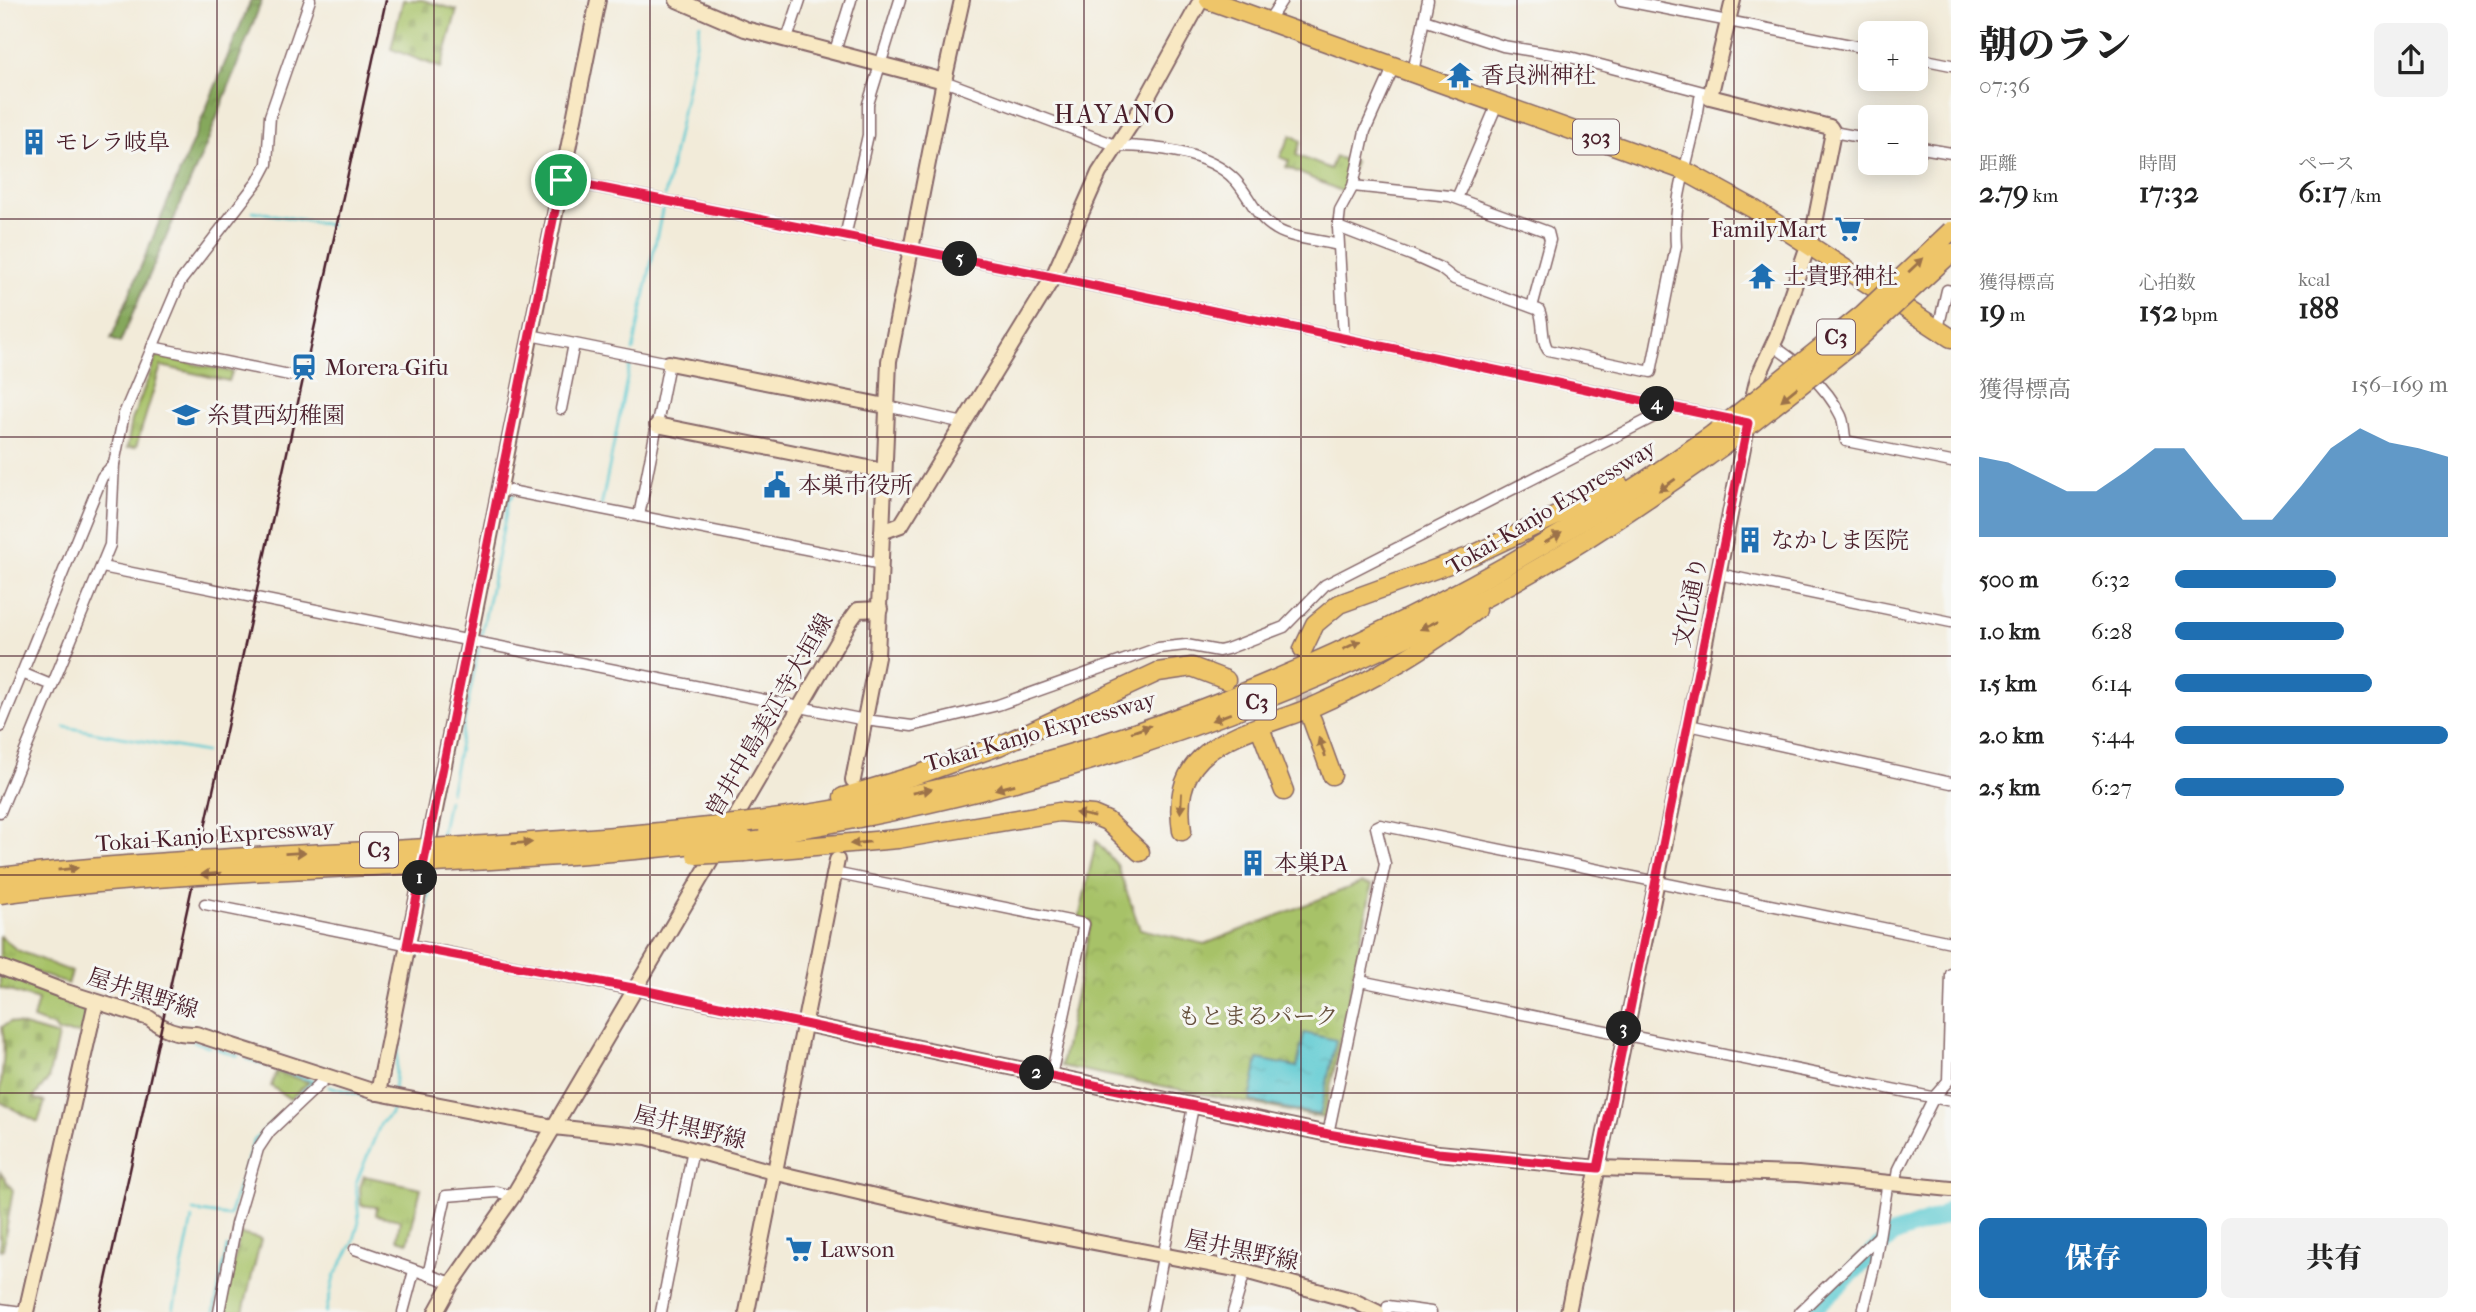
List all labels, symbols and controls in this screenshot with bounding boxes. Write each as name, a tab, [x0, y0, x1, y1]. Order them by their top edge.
map controls	[1858, 21, 1928, 175]
button: +	[1858, 21, 1928, 91]
text: 朝のラン	[1979, 23, 2131, 68]
button: share	[2374, 23, 2448, 97]
temple icon: 香良洲神社	[1445, 60, 1475, 90]
place label: 香良洲神社	[1481, 62, 1596, 89]
text: 07:36	[1979, 72, 2030, 99]
district label: HAYANO	[1054, 99, 1176, 130]
button: −	[1858, 105, 1928, 175]
road number: 303	[1573, 120, 1619, 154]
building icon: モレラ岐阜	[19, 127, 49, 157]
place label: モレラ岐阜	[55, 129, 170, 156]
pin	[531, 150, 591, 210]
text: 距離	[1979, 153, 2017, 175]
text: 時間	[2139, 153, 2177, 175]
text: ペース	[2298, 153, 2354, 175]
icon: arrive	[542, 161, 580, 199]
text: 2.79	[1979, 175, 2029, 210]
text: 17:32	[2139, 175, 2199, 210]
text: 6:17	[2298, 175, 2347, 210]
text: km	[2029, 185, 2058, 207]
text: /km	[2347, 185, 2381, 207]
supermarket icon: FamilyMart	[1833, 214, 1863, 244]
place label: FamilyMart	[1711, 216, 1827, 243]
pin: 5	[942, 242, 978, 276]
text: 5	[955, 247, 964, 269]
one-way arrow	[1907, 257, 1925, 273]
temple icon: 土貴野神社	[1747, 261, 1777, 291]
place label: 土貴野神社	[1783, 263, 1898, 290]
text: kcal	[2298, 269, 2330, 291]
text: 獲得標高	[1979, 272, 2055, 294]
text: 心拍数	[2139, 272, 2196, 294]
text: 188	[2298, 291, 2339, 326]
text: 19	[1979, 294, 2005, 329]
text: 152	[2139, 294, 2178, 329]
text: m	[2005, 304, 2025, 326]
text: bpm	[2178, 304, 2218, 326]
road number: C3	[1817, 320, 1855, 354]
station icon: Morera-Gifu	[289, 352, 319, 382]
place label: Morera-Gifu	[325, 354, 449, 381]
text: 156–169 m	[2351, 371, 2448, 398]
text: 獲得標高	[1979, 376, 2071, 403]
pin: 4	[1640, 386, 1674, 422]
one-way arrow	[1780, 387, 1798, 401]
text: 4	[1651, 392, 1662, 414]
school or university icon: 糸貫西幼稚園	[171, 400, 201, 430]
place label: 糸貫西幼稚園	[207, 402, 345, 429]
street label: Tokai-Kanjo Expressway	[1442, 434, 1661, 581]
public building icon: 本巣市役所	[762, 470, 792, 500]
place label: 本巣市役所	[798, 472, 913, 499]
one-way arrow	[1658, 478, 1676, 492]
building icon: なかしま医院	[1735, 525, 1765, 555]
place label: なかしま医院	[1771, 527, 1909, 554]
one-way arrow	[1543, 532, 1562, 544]
street label: 文化通り	[1668, 554, 1713, 650]
text: 500 m	[1979, 566, 2038, 593]
text: 6:32	[2091, 566, 2130, 593]
street label: 曽井中島美江寺大垣線	[700, 609, 839, 822]
text: 1.0 km	[1979, 618, 2040, 645]
text: 6:28	[2091, 618, 2132, 645]
one-way arrow	[1419, 620, 1439, 631]
one-way arrow	[1342, 639, 1362, 651]
text: 1.5 km	[1979, 670, 2037, 697]
text: 6:14	[2091, 670, 2131, 697]
road number: C3	[1238, 684, 1276, 720]
street label: Tokai-Kanjo Expressway	[922, 685, 1159, 777]
one-way arrow	[1210, 711, 1231, 722]
text: 2.0 km	[1979, 722, 2044, 749]
text: 5:44	[2091, 722, 2134, 749]
one-way arrow	[1130, 723, 1151, 734]
one-way arrow	[1316, 737, 1327, 758]
text: 2.5 km	[1979, 774, 2040, 801]
text: 6:27	[2091, 774, 2132, 801]
one-way arrow	[993, 782, 1015, 793]
one-way arrow	[911, 785, 933, 796]
one-way arrow	[1175, 792, 1186, 814]
one-way arrow	[1074, 809, 1096, 820]
street label: Tokai-Kanjo Expressway	[95, 814, 336, 857]
road number: C3	[360, 832, 398, 868]
one-way arrow	[511, 837, 533, 848]
one-way arrow	[849, 838, 871, 849]
one-way arrow	[284, 848, 306, 859]
building icon: 本巣PA	[1238, 848, 1268, 878]
place label: 本巣PA	[1274, 850, 1349, 877]
pin: 1	[402, 860, 438, 896]
one-way arrow	[57, 864, 79, 875]
text: 1	[416, 866, 423, 888]
one-way arrow	[200, 869, 222, 880]
street label: 屋井黒野線	[84, 963, 202, 1024]
park label: もとまるパーク	[1178, 1003, 1339, 1030]
pin: 3	[1606, 1012, 1642, 1046]
text: 3	[1620, 1017, 1627, 1039]
pin: 2	[1020, 1056, 1054, 1090]
text: 2	[1032, 1061, 1041, 1083]
street label: 屋井黒野線	[631, 1100, 749, 1154]
button: 保存	[1979, 1218, 2207, 1298]
button: 共有	[2221, 1218, 2448, 1298]
street label: 屋井黒野線	[1183, 1225, 1301, 1276]
supermarket icon: Lawson	[784, 1234, 814, 1264]
place label: Lawson	[820, 1236, 895, 1263]

